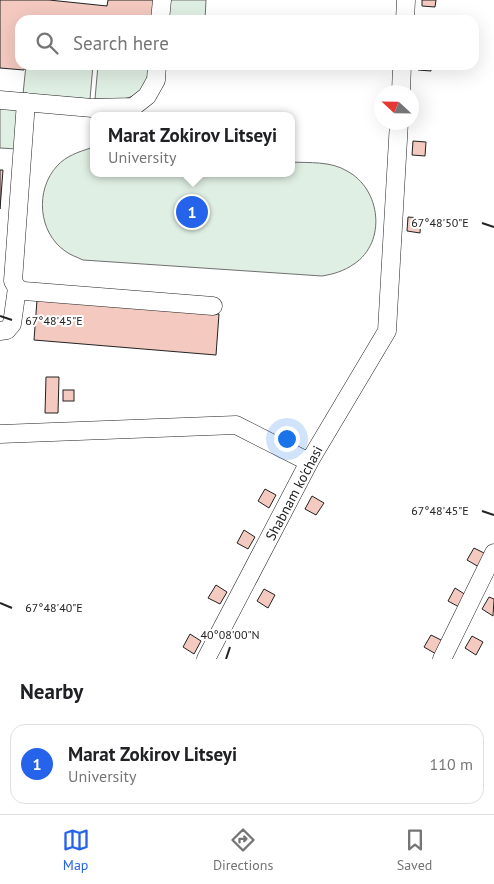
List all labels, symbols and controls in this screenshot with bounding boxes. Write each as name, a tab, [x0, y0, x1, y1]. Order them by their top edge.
search box	[15, 15, 479, 70]
icon: search	[33, 29, 61, 57]
text: Search here	[73, 31, 169, 55]
north arrow	[374, 85, 419, 130]
popup	[90, 112, 295, 177]
text: Marat Zokirov Litseyi	[108, 123, 277, 147]
text: University	[108, 147, 176, 167]
pin: 1	[176, 193, 208, 231]
text: 67°48'50"E	[411, 215, 469, 230]
text: 67°48'45"E	[25, 313, 83, 328]
your location	[274, 426, 300, 452]
street label: Shabnam ko'chasi	[261, 443, 327, 543]
text: 67°48'45"E	[411, 503, 469, 518]
text: 67°48'40"E	[25, 600, 83, 615]
text: 40°08'00"N	[200, 627, 260, 642]
text: Nearby	[20, 678, 83, 705]
text: Marat Zokirov Litseyi	[68, 742, 237, 766]
text: 1	[32, 754, 42, 774]
text: 110 m	[430, 754, 473, 774]
text: University	[68, 766, 136, 786]
tab: Map	[62, 826, 90, 874]
tab: Directions	[213, 826, 273, 874]
tab: Saved	[397, 826, 432, 874]

